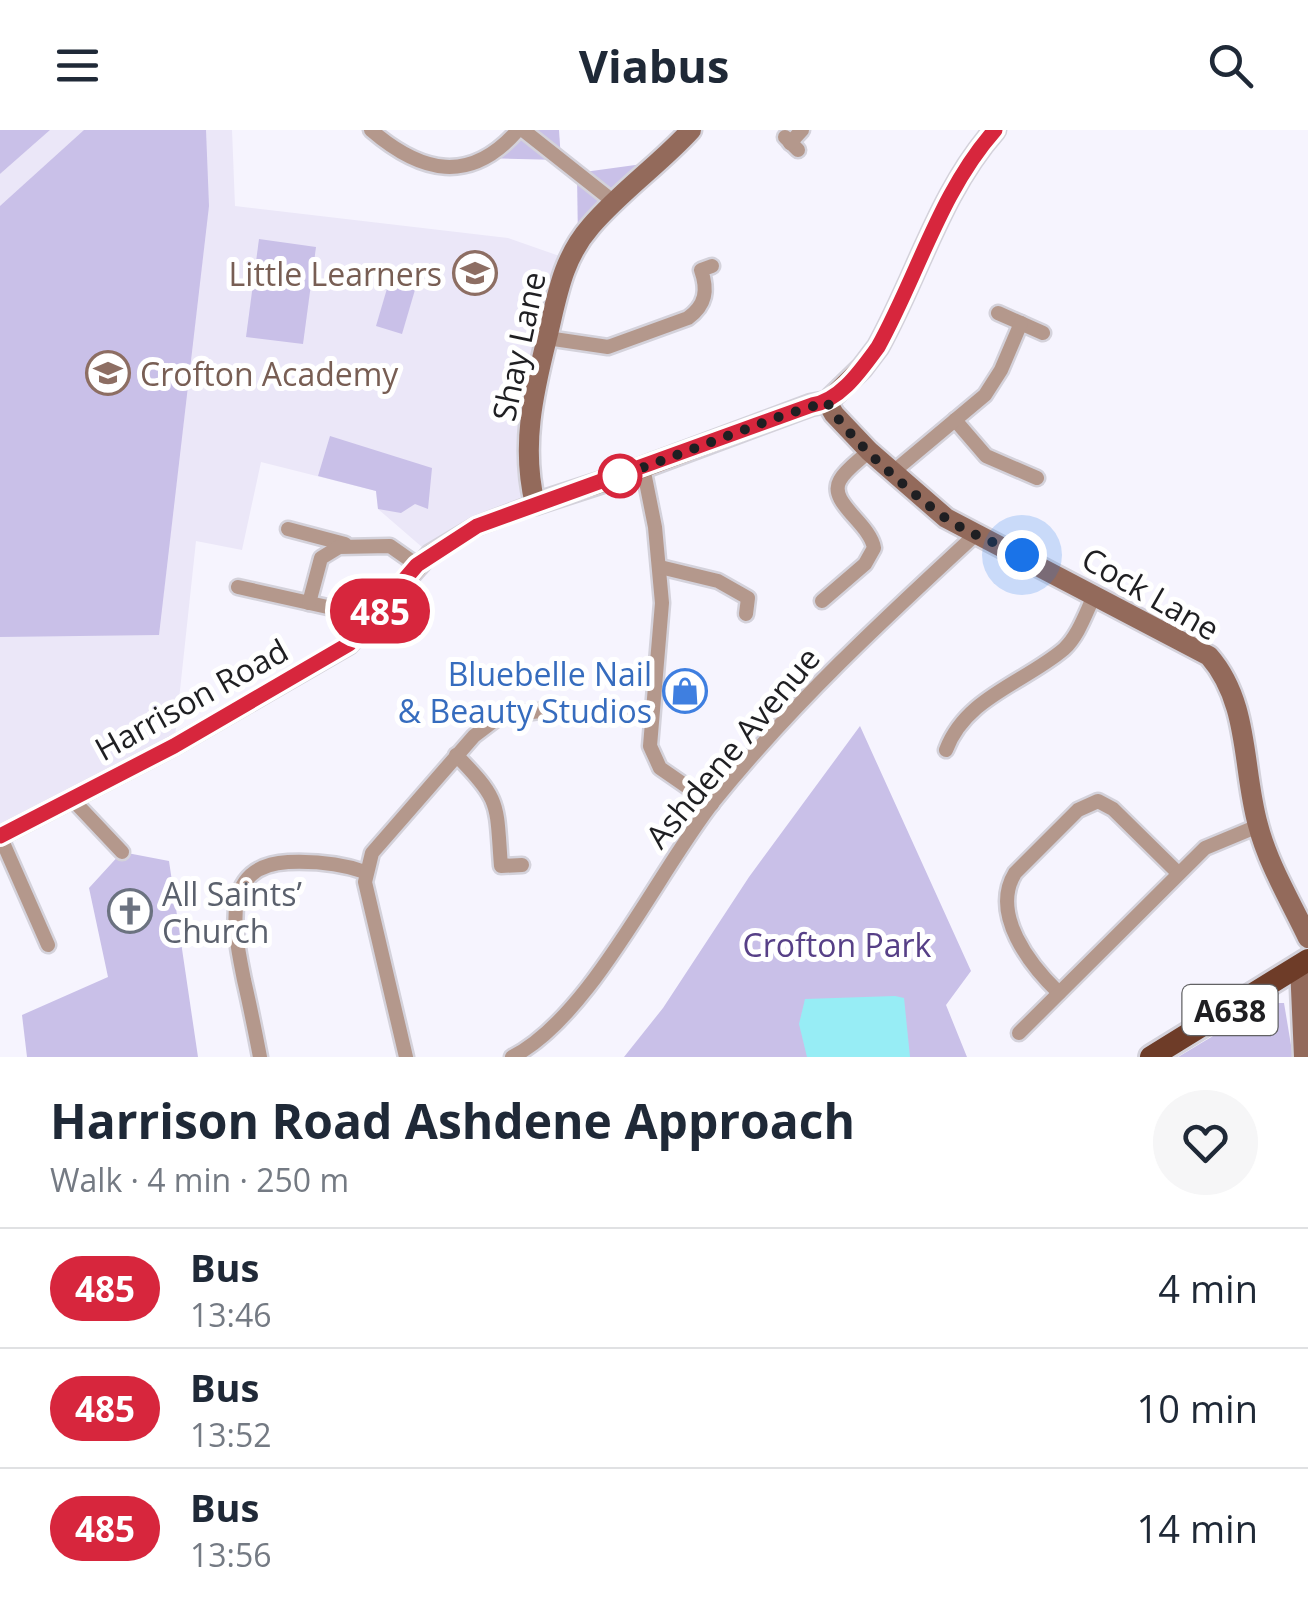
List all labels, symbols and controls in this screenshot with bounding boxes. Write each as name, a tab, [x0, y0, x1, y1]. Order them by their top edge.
text: Viabus	[579, 35, 729, 96]
icon: menu	[50, 38, 105, 93]
icon: search	[1203, 38, 1258, 93]
school or university icon: Little Learners	[452, 250, 498, 296]
place label: Little Learners	[229, 252, 442, 295]
street label: Shay Lane	[481, 267, 555, 425]
school or university icon: Crofton Academy	[85, 350, 131, 396]
place label: Crofton Academy	[140, 352, 399, 395]
unlabelled marker	[599, 455, 641, 497]
your location	[997, 530, 1047, 580]
street label: Cock Lane	[1074, 536, 1228, 650]
line badge: 485	[322, 578, 438, 644]
text: 485	[350, 588, 410, 635]
street label: Harrison Road	[87, 628, 295, 770]
street label: Ashdene Avenue	[635, 637, 829, 857]
place label: Bluebelle Nail & Beauty Studios	[398, 652, 652, 732]
shop icon: Bluebelle Nail & Beauty Studios	[662, 668, 708, 714]
place label: All Saints’ Church	[162, 872, 302, 952]
church icon: All Saints’ Church	[107, 888, 153, 934]
park label: Crofton Park	[743, 923, 932, 966]
road number: A638	[1182, 985, 1278, 1035]
text: Harrison Road Ashdene Approach	[50, 1088, 855, 1153]
button: heart	[1153, 1090, 1258, 1195]
text: Walk · 4 min · 250 m	[50, 1158, 349, 1201]
text: Bus	[190, 1241, 259, 1293]
text: 4 min	[1158, 1262, 1258, 1314]
text: 485	[75, 1265, 135, 1312]
text: 13:46	[190, 1293, 272, 1336]
text: Bus	[190, 1361, 259, 1413]
text: 10 min	[1137, 1382, 1258, 1434]
text: 485	[75, 1385, 135, 1432]
text: 13:52	[190, 1413, 272, 1456]
text: Bus	[190, 1481, 259, 1533]
text: 14 min	[1137, 1502, 1258, 1554]
text: 485	[75, 1505, 135, 1552]
text: 13:56	[190, 1533, 272, 1576]

